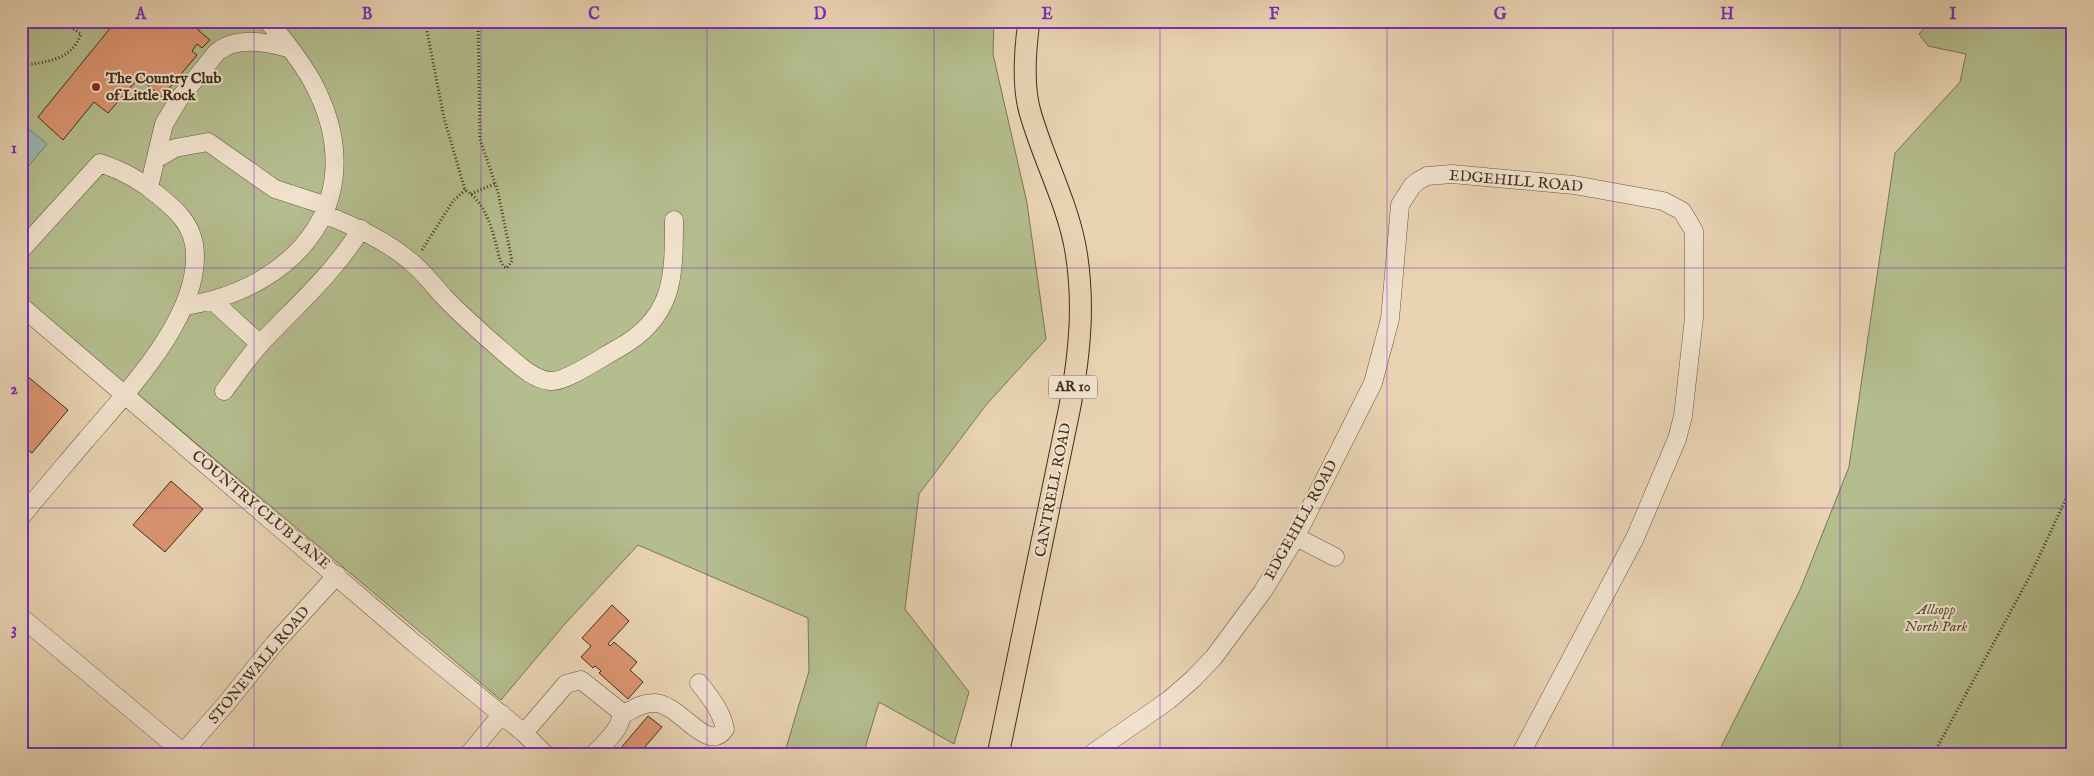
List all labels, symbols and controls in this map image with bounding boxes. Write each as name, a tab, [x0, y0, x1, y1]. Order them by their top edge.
text: A	[135, 5, 148, 25]
text: B	[362, 5, 373, 25]
text: C	[588, 5, 600, 25]
text: D	[814, 5, 827, 25]
text: E	[1041, 5, 1053, 25]
text: F	[1269, 5, 1280, 25]
text: G	[1494, 5, 1507, 25]
text: H	[1720, 5, 1734, 25]
text: I	[1950, 5, 1957, 25]
place label: The Country Club of Little Rock	[105, 69, 221, 105]
marker: The Country Club of Little Rock	[90, 81, 102, 93]
text: 1	[11, 139, 17, 159]
street label: EDGEHILL ROAD	[1448, 166, 1584, 196]
road number: AR 10	[1049, 376, 1097, 398]
text: 2	[10, 380, 18, 400]
street label: CANTRELL ROAD	[1031, 421, 1075, 559]
street label: COUNTRY CLUB LANE	[188, 446, 334, 574]
street label: EDGEHILL ROAD	[1260, 457, 1342, 583]
park label: Allsopp North Park	[1905, 600, 1967, 636]
street label: STONEWALL ROAD	[204, 602, 314, 728]
text: 3	[11, 620, 17, 640]

